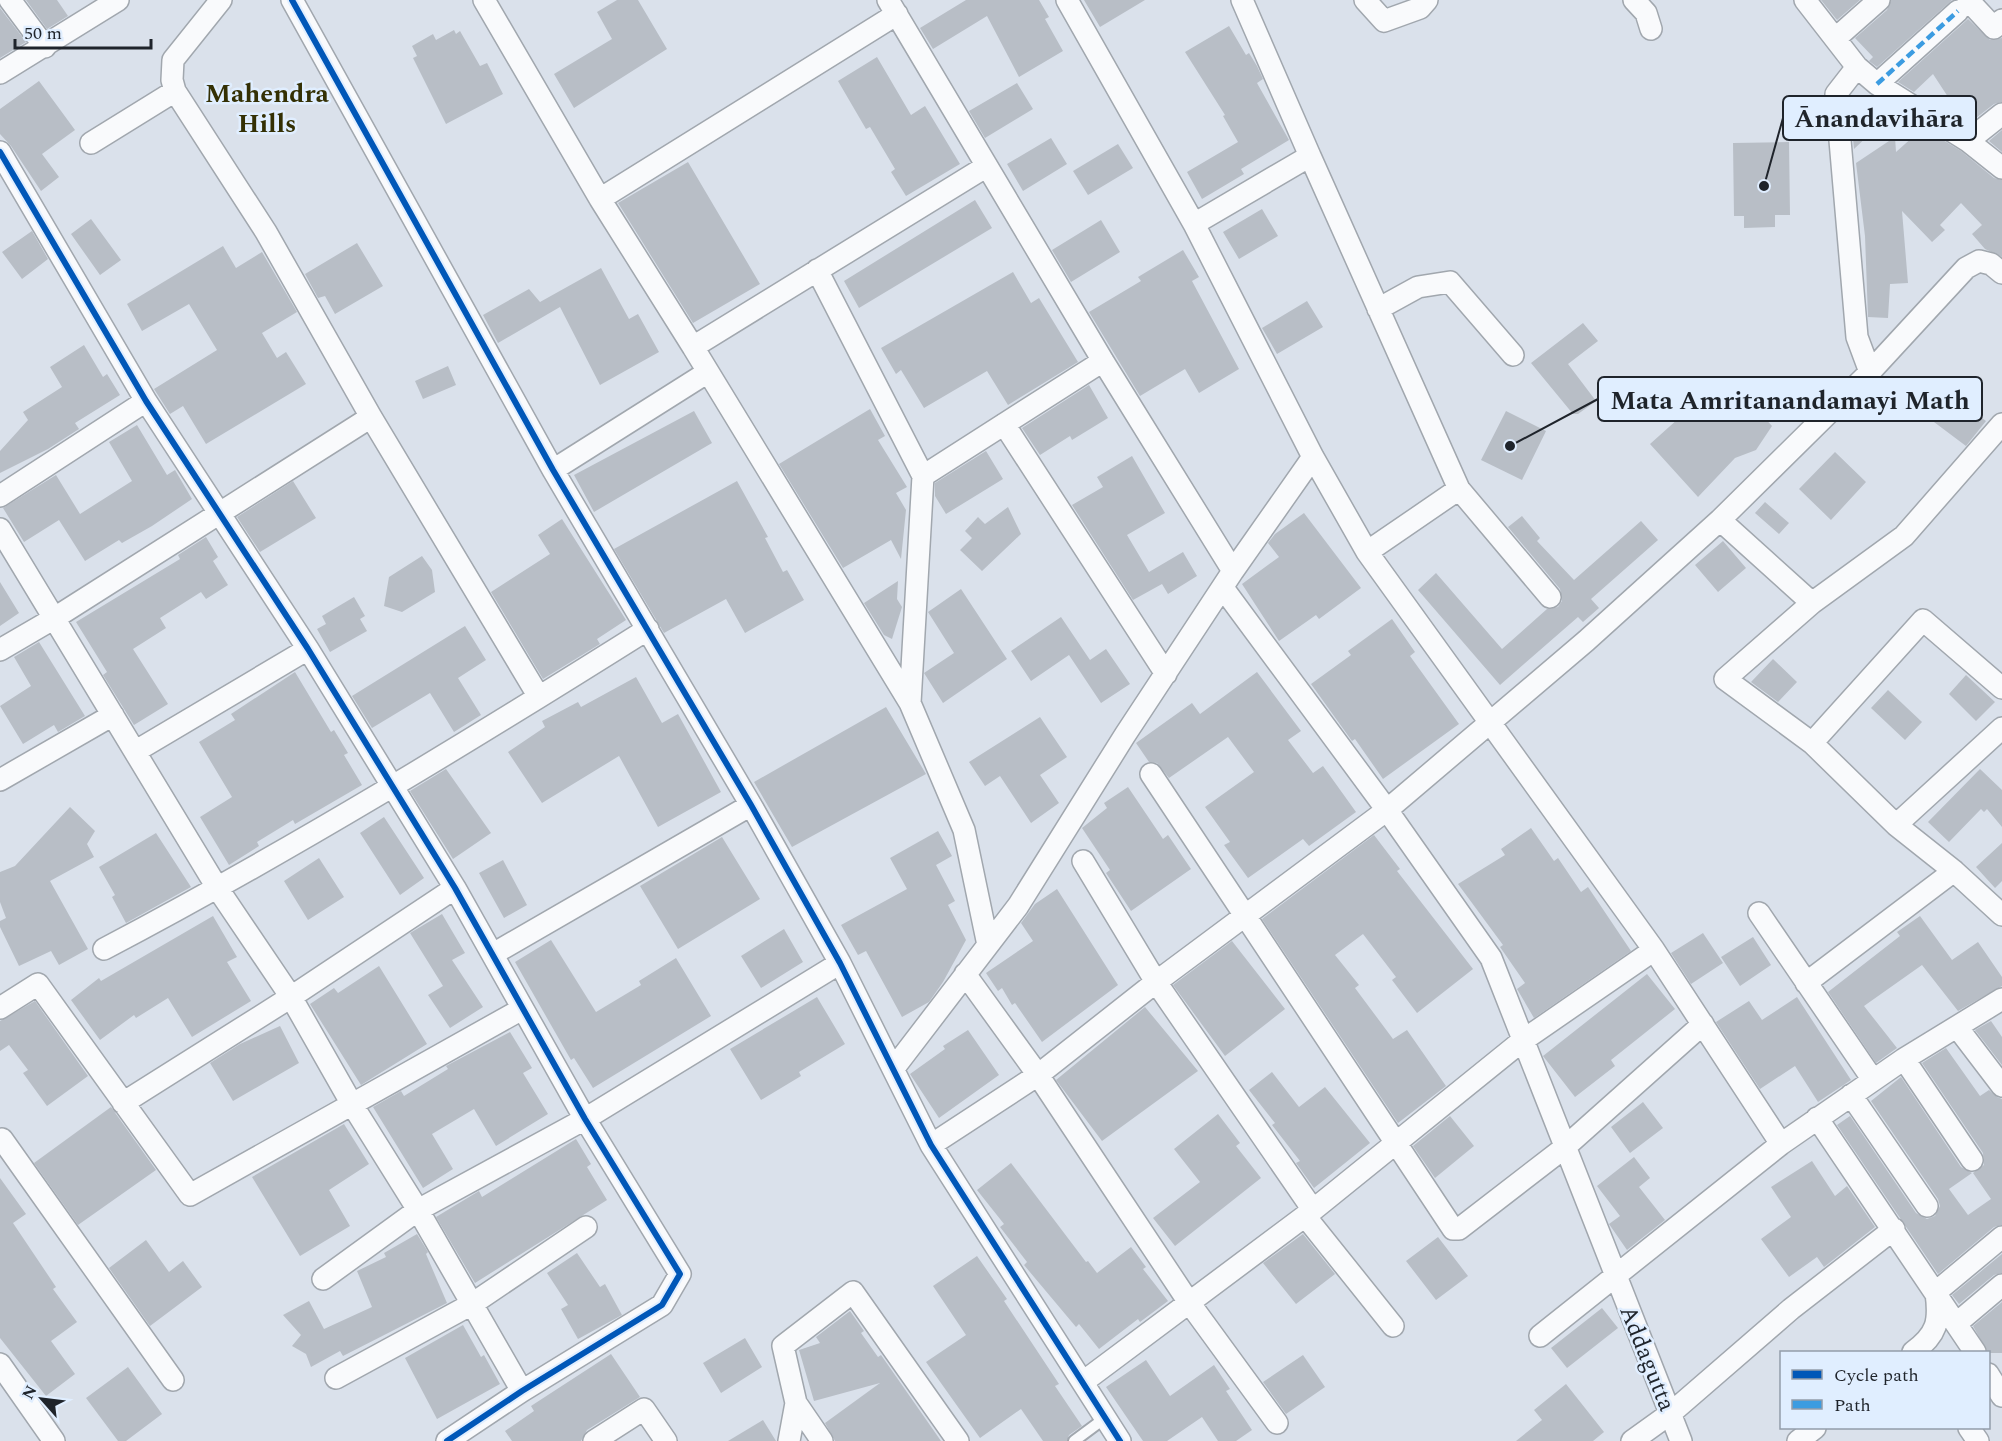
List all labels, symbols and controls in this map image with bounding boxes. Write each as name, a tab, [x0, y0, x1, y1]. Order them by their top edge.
scale bar	[15, 12, 152, 50]
text: 50 m	[24, 20, 62, 47]
district label: Mahendra Hills	[205, 74, 330, 144]
callout: Ānandavihāra	[1783, 96, 1976, 140]
text: Ānandavihāra	[1794, 99, 1964, 139]
callout: Mata Amritanandamayi Math	[1598, 377, 1982, 421]
text: Mata Amritanandamayi Math	[1610, 381, 1970, 421]
street label: Addagutta	[1610, 1300, 1685, 1417]
legend	[1780, 1351, 1990, 1429]
text: Cycle path	[1834, 1362, 1919, 1389]
north arrow	[12, 1369, 72, 1429]
text: N	[16, 1381, 43, 1404]
text: Path	[1834, 1392, 1871, 1419]

